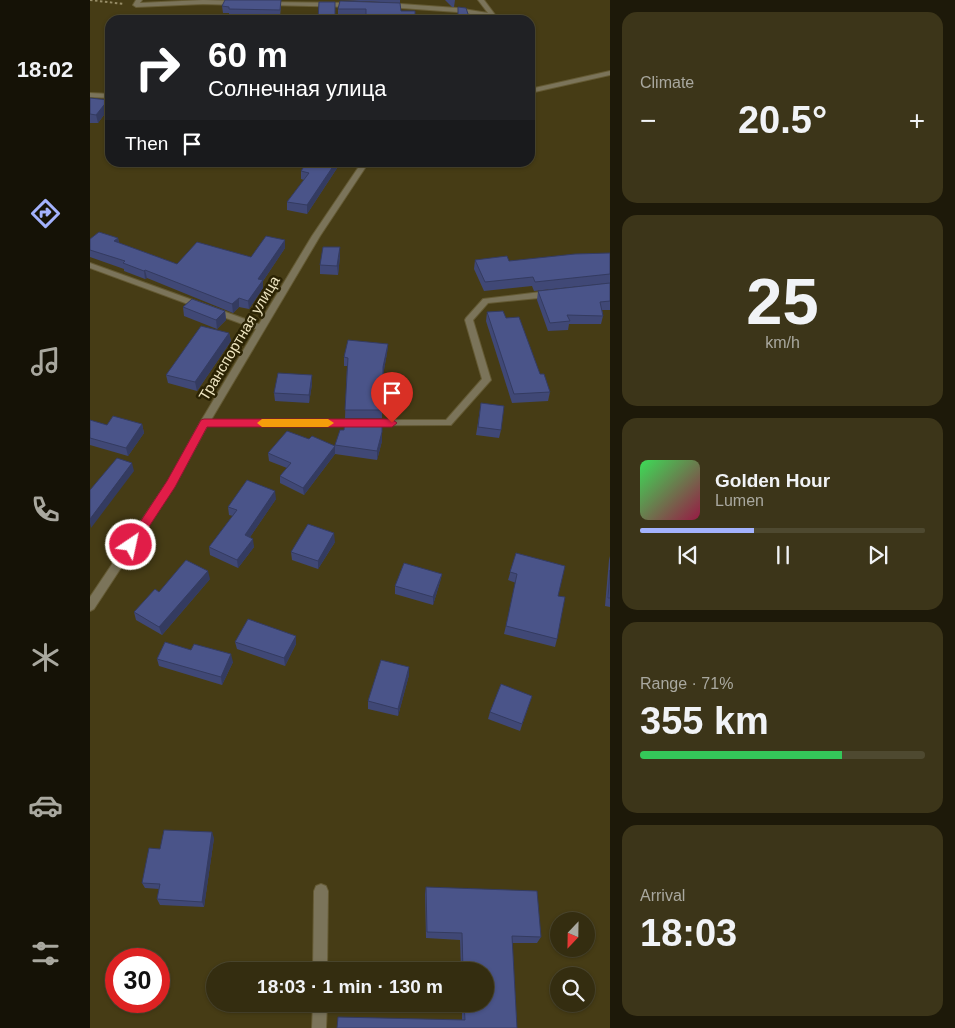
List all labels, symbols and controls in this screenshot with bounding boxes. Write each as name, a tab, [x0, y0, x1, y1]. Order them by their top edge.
icon: right	[125, 35, 190, 100]
text: 60 m	[208, 35, 288, 74]
text: 18:02	[17, 57, 73, 82]
text: Climate	[640, 74, 694, 91]
text: Солнечная улица	[208, 76, 386, 101]
text: 20.5°	[738, 99, 827, 141]
text: −	[640, 105, 656, 136]
text: +	[909, 105, 925, 136]
icon: arrive	[178, 130, 206, 158]
text: Then	[125, 133, 168, 154]
icon: directions	[28, 196, 63, 231]
text: 25	[746, 265, 819, 338]
street label: Транспортная улица	[195, 272, 283, 403]
text: km/h	[765, 334, 800, 351]
icon: music	[28, 344, 63, 379]
pin	[371, 372, 413, 423]
icon: arrive	[378, 379, 406, 407]
text: Golden Hour	[715, 470, 830, 491]
icon: phone	[28, 492, 63, 527]
text: Lumen	[715, 492, 764, 509]
position arrow	[104, 518, 156, 570]
icon: previous	[674, 541, 702, 569]
icon: pause	[769, 541, 797, 569]
icon: next	[864, 541, 892, 569]
icon: climate	[28, 640, 63, 675]
text: Range · 71%	[640, 675, 733, 692]
text: 355 km	[640, 700, 769, 742]
icon: car	[28, 788, 63, 823]
text: Arrival	[640, 887, 685, 904]
north arrow	[550, 912, 595, 958]
map controls	[550, 912, 595, 1012]
text: 18:03	[640, 912, 737, 954]
icon: filters	[28, 936, 63, 971]
speed limit sign: 30	[105, 948, 170, 1013]
button: search	[550, 967, 595, 1012]
text: 18:03 · 1 min · 130 m	[257, 976, 443, 997]

